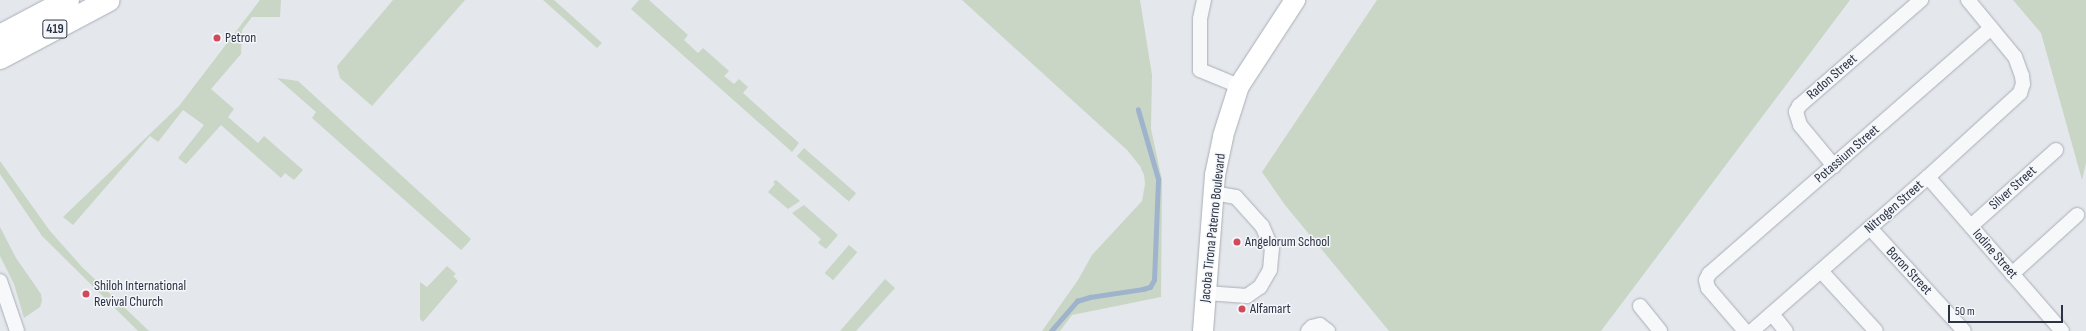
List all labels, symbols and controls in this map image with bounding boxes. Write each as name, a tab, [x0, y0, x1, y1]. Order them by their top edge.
road number: 419	[42, 18, 68, 40]
place label: Petron	[225, 30, 256, 46]
marker: Petron	[212, 33, 222, 43]
street label: Radon Street	[1803, 51, 1861, 103]
street label: Potassium Street	[1811, 121, 1883, 187]
street label: Jacoba Tirona Paterno Boulevard	[1197, 153, 1229, 303]
street label: Silver Street	[1986, 162, 2040, 214]
street label: Nitrogen Street	[1861, 177, 1927, 237]
street label: Iodine Street	[1969, 226, 2021, 282]
place label: Angelorum School	[1245, 234, 1330, 250]
marker: Angelorum School	[1232, 237, 1242, 247]
street label: Boron Street	[1883, 244, 1935, 298]
place label: Shiloh International Revival Church	[94, 278, 186, 310]
marker: Shiloh International Revival Church	[81, 289, 91, 299]
scale bar	[1950, 297, 2065, 323]
place label: Alfamart	[1250, 301, 1291, 317]
marker: Alfamart	[1237, 304, 1247, 314]
text: 50 m	[1955, 304, 1975, 319]

